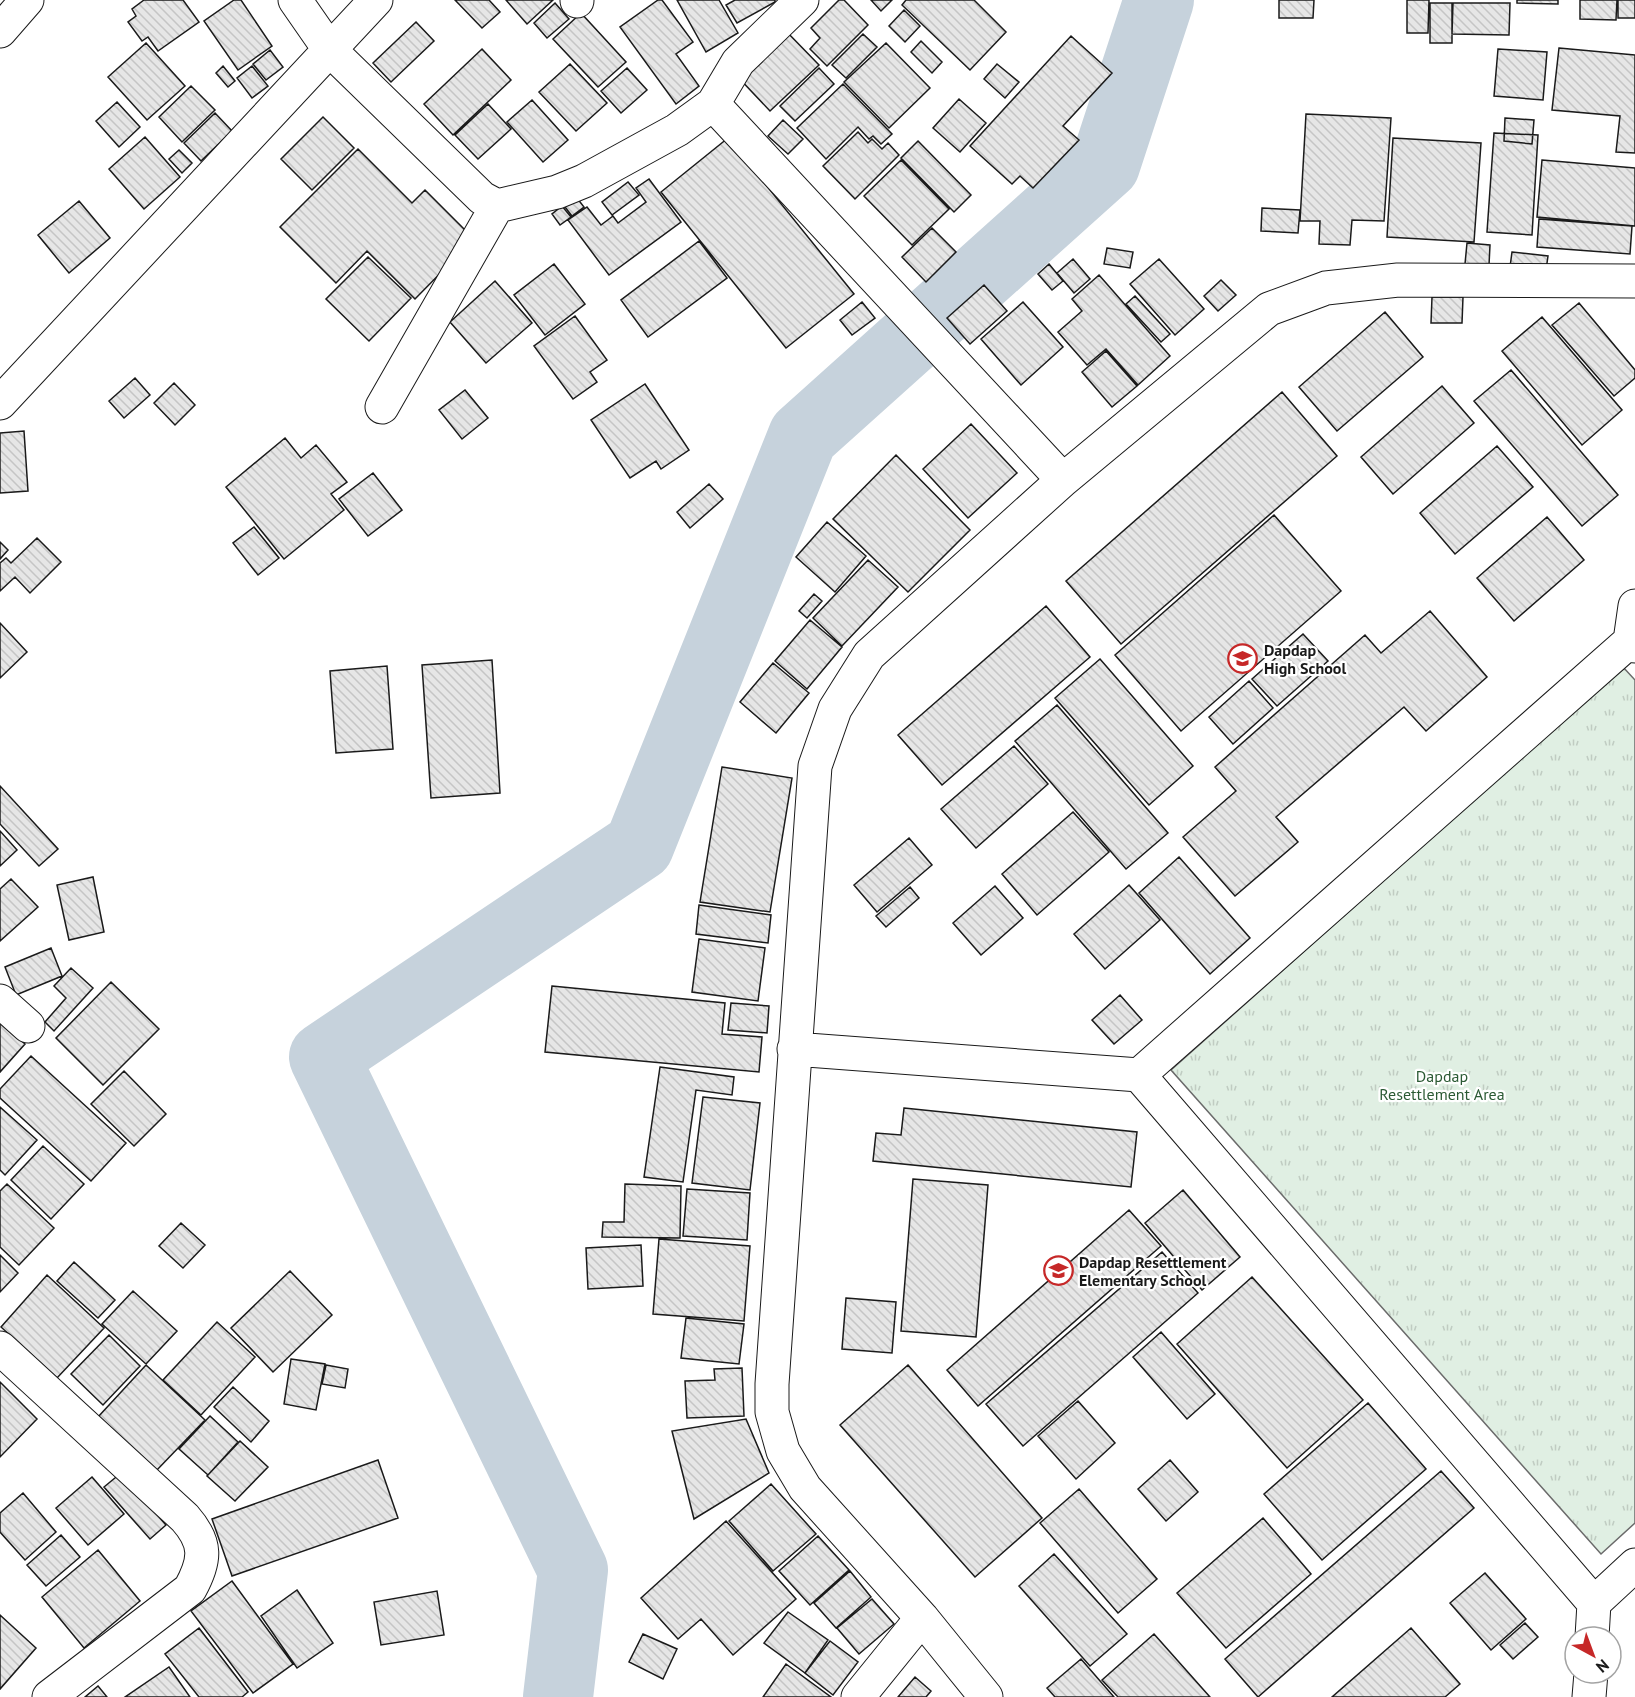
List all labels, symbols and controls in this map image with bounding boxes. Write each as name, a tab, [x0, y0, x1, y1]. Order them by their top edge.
place label: Dapdap High School	[1264, 640, 1346, 678]
school or university icon: Dapdap High School	[1227, 643, 1259, 675]
park label: Dapdap Resettlement Area	[1379, 1066, 1505, 1104]
place label: Dapdap Resettlement Elementary School	[1079, 1252, 1227, 1290]
school or university icon: Dapdap Resettlement Elementary School	[1042, 1255, 1074, 1287]
north arrow	[1563, 1625, 1623, 1685]
text: N	[1592, 1655, 1613, 1677]

